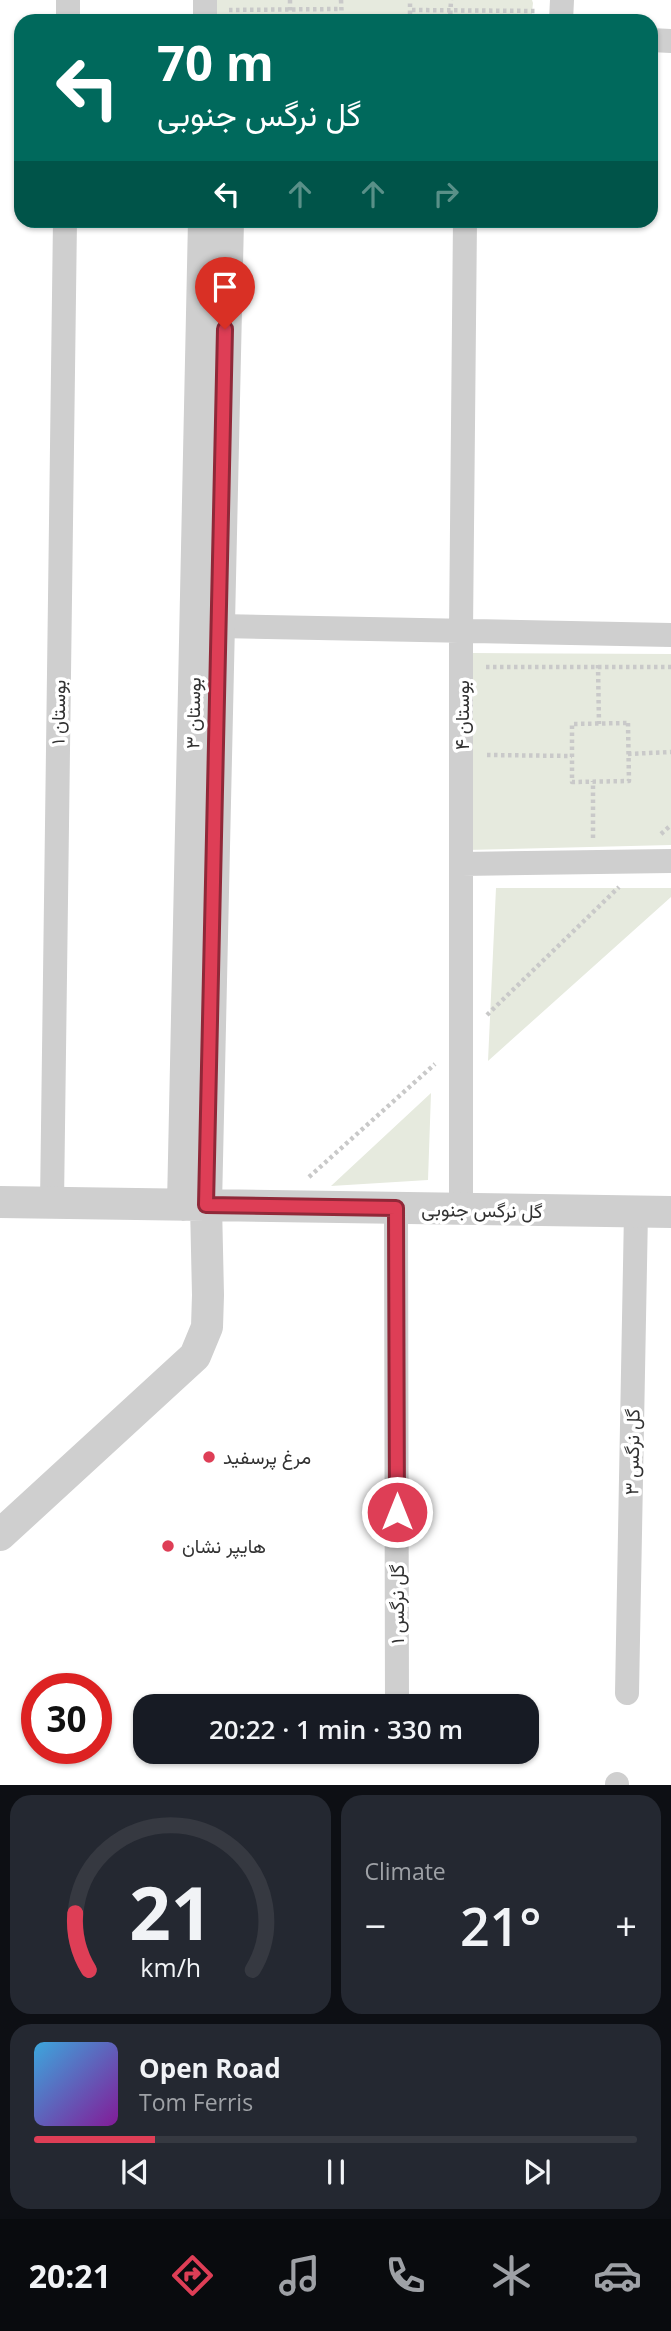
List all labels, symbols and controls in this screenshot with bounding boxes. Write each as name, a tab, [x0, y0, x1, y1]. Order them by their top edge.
text: 70 m	[157, 29, 274, 95]
icon: left	[42, 42, 133, 133]
text: گل نرگس جنوبی	[157, 92, 361, 135]
icon: left	[208, 175, 246, 213]
icon: ahead	[281, 175, 319, 213]
icon: ahead	[354, 175, 392, 213]
icon: right	[427, 175, 465, 213]
pin	[195, 257, 255, 329]
icon: arrive	[206, 268, 244, 306]
street label: بوستان ۳	[179, 677, 207, 749]
street label: بوستان ۱	[44, 679, 72, 745]
street label: بوستان ۴	[449, 680, 475, 750]
street label: گل نرگس جنوبی	[421, 1196, 543, 1224]
street label: گل نرگس ۳	[618, 1409, 646, 1495]
place label: مرغ پرسفید	[223, 1444, 311, 1471]
marker: مرغ پرسفید	[201, 1449, 217, 1465]
position arrow	[360, 1475, 434, 1549]
place label: هایپر نشان	[182, 1533, 266, 1560]
marker: هایپر نشان	[160, 1538, 176, 1554]
street label: گل نرگس ۱	[384, 1564, 410, 1644]
speed limit sign: 30	[21, 1673, 112, 1764]
text: 20:22 · 1 min · 330 m	[209, 1711, 463, 1747]
text: Climate	[365, 1855, 446, 1887]
text: 21	[129, 1863, 212, 1962]
text: 21°	[460, 1890, 542, 1961]
text: −	[365, 1899, 386, 1951]
text: +	[615, 1899, 637, 1951]
text: km/h	[140, 1950, 201, 1984]
text: Open Road	[139, 2050, 281, 2086]
text: Tom Ferris	[139, 2086, 253, 2118]
icon: previous	[116, 2153, 154, 2191]
icon: pause	[317, 2153, 355, 2191]
icon: next	[518, 2153, 556, 2191]
icon: directions	[168, 2251, 217, 2300]
icon: music	[275, 2251, 324, 2300]
icon: phone	[381, 2251, 430, 2300]
icon: climate	[487, 2251, 536, 2300]
icon: car	[593, 2251, 642, 2300]
text: 20:21	[29, 2254, 111, 2297]

